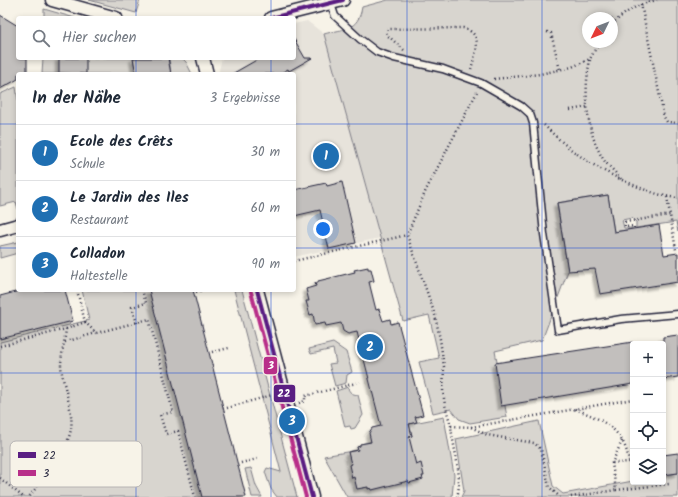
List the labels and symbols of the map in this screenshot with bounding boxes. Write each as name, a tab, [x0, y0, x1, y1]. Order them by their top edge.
north arrow	[582, 12, 618, 48]
pin: 1	[313, 141, 339, 171]
your location	[313, 219, 333, 239]
pin: 2	[357, 332, 383, 362]
line badge: 3	[263, 356, 278, 375]
text: 3	[267, 357, 274, 375]
line badge: 22	[273, 384, 296, 403]
text: 22	[278, 385, 290, 403]
pin: 3	[279, 406, 305, 436]
legend	[10, 441, 142, 487]
text: 22	[43, 447, 56, 465]
text: 3	[43, 465, 49, 483]

